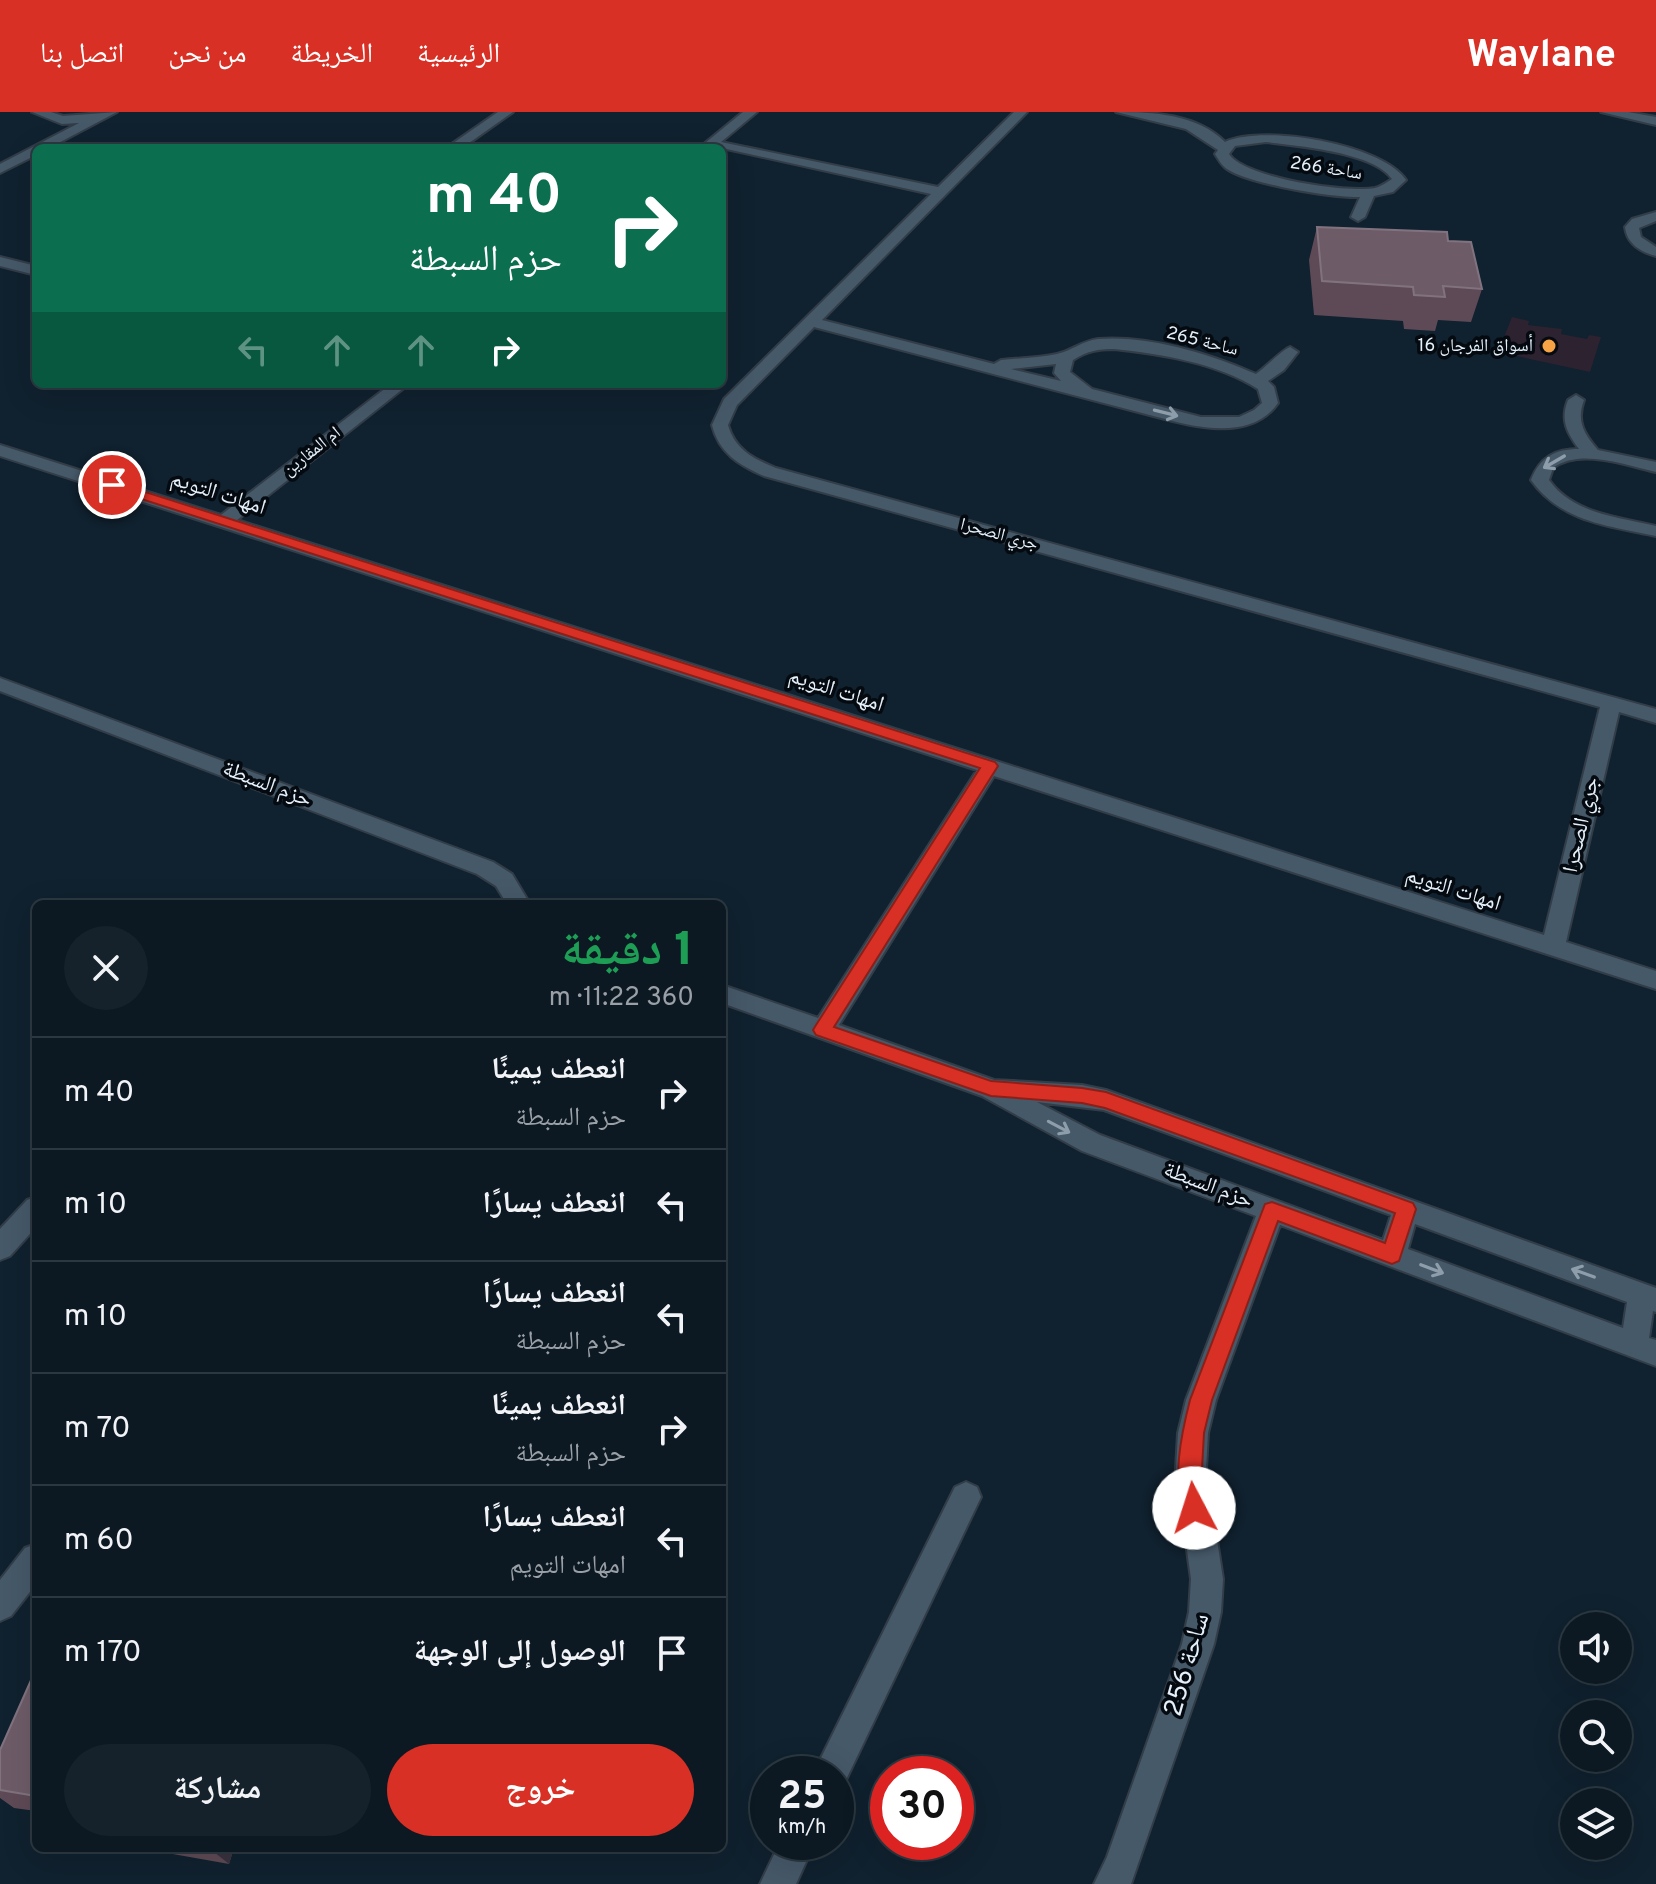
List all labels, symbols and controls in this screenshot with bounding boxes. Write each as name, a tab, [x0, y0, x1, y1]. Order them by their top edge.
text: Waylane	[1467, 32, 1616, 81]
text: اتصل بنا	[40, 37, 124, 73]
text: من نحن	[168, 37, 247, 73]
text: الخريطة	[291, 37, 373, 73]
text: الرئيسية	[417, 37, 500, 73]
street label: ساحة 266	[1288, 152, 1364, 186]
text: 40 m	[426, 163, 562, 233]
icon: right	[590, 176, 694, 280]
text: حزم السبطة	[409, 238, 562, 284]
street label: ساحة 265	[1164, 322, 1240, 362]
icon: left	[231, 328, 275, 372]
icon: ahead	[315, 328, 359, 372]
icon: ahead	[399, 328, 443, 372]
icon: right	[483, 328, 527, 372]
place label: أسواق الفرجان 16	[1418, 334, 1533, 358]
marker: أسواق الفرجان 16	[1540, 337, 1558, 355]
one-way arrow	[1153, 406, 1179, 421]
street label: ام المقارين	[278, 422, 346, 482]
pin	[78, 451, 146, 519]
one-way arrow	[1543, 454, 1566, 470]
icon: arrive	[90, 463, 134, 507]
street label: امهات التويم	[167, 466, 269, 522]
street label: جري الصحرا	[957, 514, 1040, 558]
street label: امهات التويم	[785, 663, 887, 719]
street label: حزم السبطة	[219, 756, 315, 814]
street label: جري الصحرا	[1558, 774, 1608, 876]
street label: امهات التويم	[1402, 862, 1504, 918]
text: 1 دقيقة	[561, 922, 694, 982]
button: close	[64, 926, 148, 1010]
text: 360 m · 11:22	[549, 982, 694, 1015]
text: انعطف يمينًا	[491, 1052, 626, 1089]
icon: right	[650, 1071, 694, 1115]
text: 40 m	[64, 1075, 134, 1112]
text: حزم السبطة	[515, 1102, 626, 1135]
one-way arrow	[1046, 1119, 1070, 1135]
street label: حزم السبطة	[1160, 1157, 1256, 1215]
icon: left	[650, 1183, 694, 1227]
text: انعطف يسارًا	[482, 1186, 626, 1223]
text: 10 m	[64, 1187, 127, 1224]
one-way arrow	[1419, 1263, 1444, 1278]
one-way arrow	[1571, 1265, 1596, 1280]
text: انعطف يسارًا	[482, 1276, 626, 1313]
icon: left	[650, 1295, 694, 1339]
text: 10 m	[64, 1299, 127, 1336]
text: حزم السبطة	[515, 1326, 626, 1359]
text: انعطف يمينًا	[491, 1388, 626, 1425]
icon: right	[650, 1407, 694, 1451]
text: 70 m	[64, 1411, 131, 1448]
text: حزم السبطة	[515, 1438, 626, 1471]
position arrow	[1152, 1466, 1236, 1550]
text: انعطف يسارًا	[482, 1500, 626, 1537]
icon: left	[650, 1519, 694, 1563]
text: 60 m	[64, 1523, 134, 1560]
text: امهات التويم	[509, 1550, 626, 1583]
street label: ساحة 256	[1158, 1610, 1218, 1720]
map controls	[1560, 1612, 1632, 1860]
button: sound	[1560, 1612, 1632, 1684]
icon: arrive	[650, 1631, 694, 1675]
text: الوصول إلى الوجهة	[414, 1634, 626, 1671]
text: 170 m	[64, 1635, 142, 1672]
button: search	[1560, 1700, 1632, 1772]
button: مشاركة	[64, 1744, 371, 1836]
button: خروج	[387, 1744, 694, 1836]
speed limit sign: 30	[870, 1756, 974, 1860]
text: 25	[778, 1773, 826, 1823]
button: layers	[1560, 1788, 1632, 1860]
text: km/h	[778, 1815, 826, 1841]

